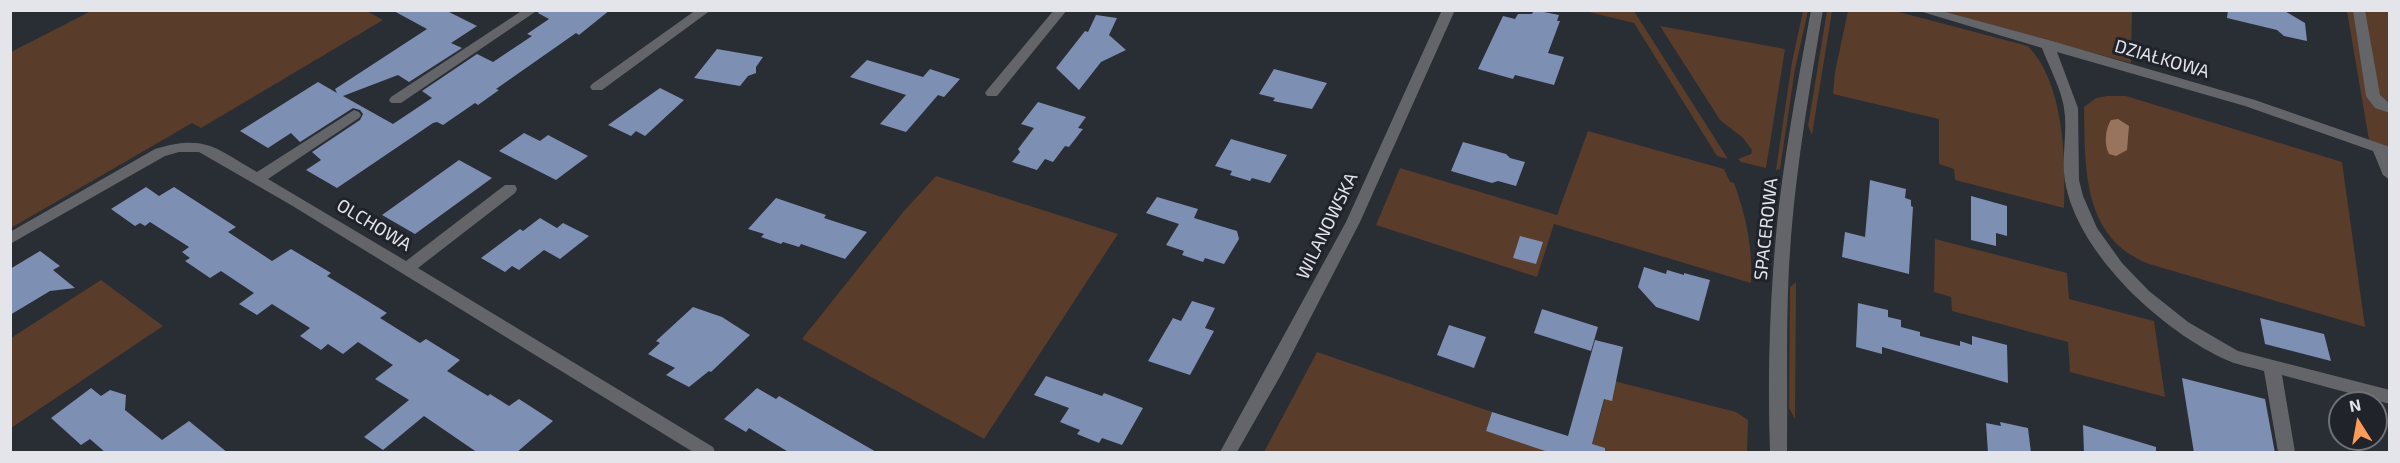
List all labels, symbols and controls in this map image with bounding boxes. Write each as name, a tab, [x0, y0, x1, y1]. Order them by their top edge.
street label: DZIAŁKOWA	[2112, 35, 2212, 83]
street label: WILANOWSKA	[1292, 169, 1362, 283]
street label: SPACEROWA	[1750, 177, 1782, 281]
street label: OLCHOWA	[333, 194, 415, 256]
north arrow	[2328, 391, 2388, 451]
text: N	[2347, 394, 2362, 415]

